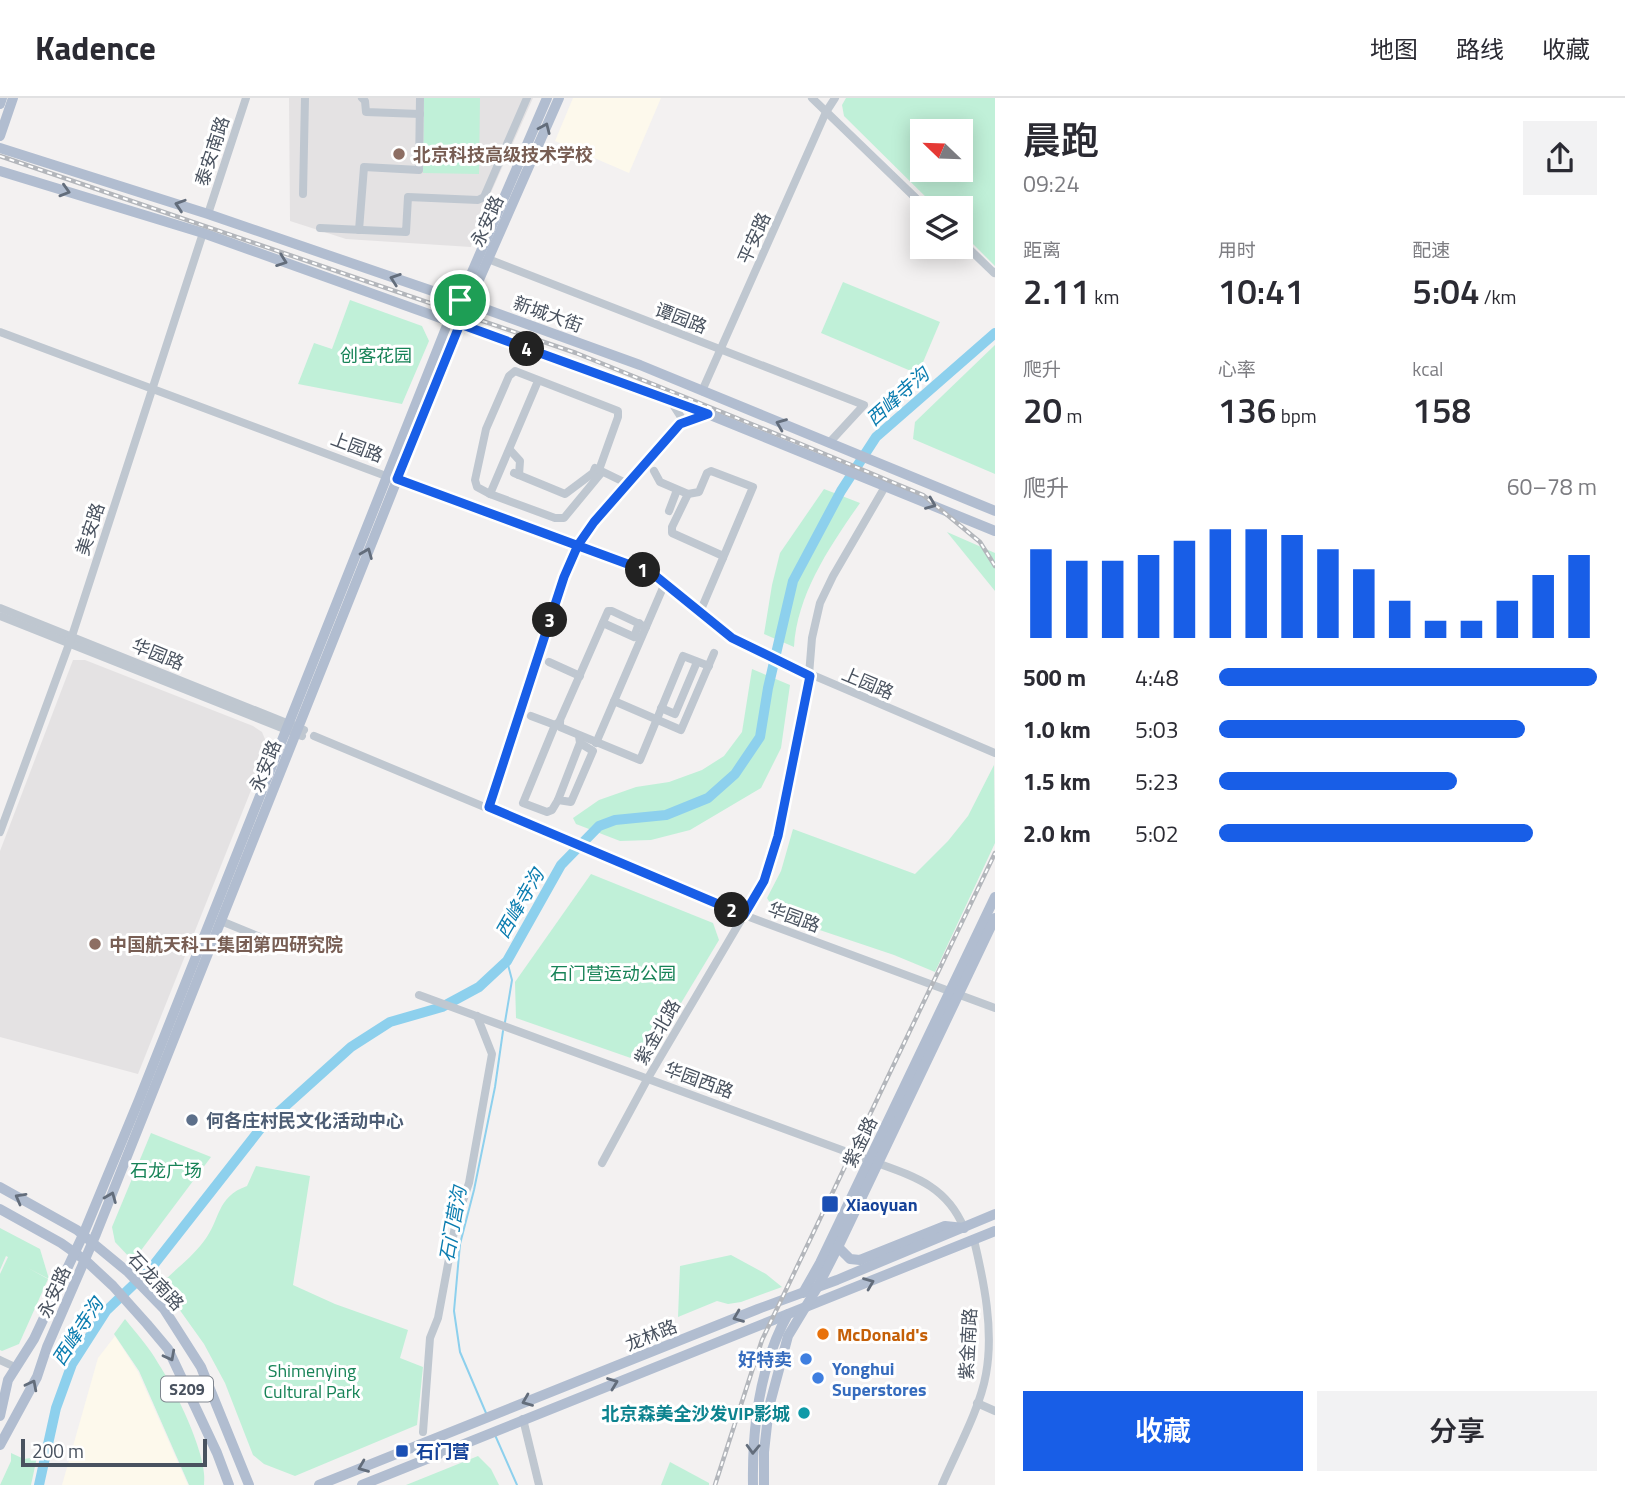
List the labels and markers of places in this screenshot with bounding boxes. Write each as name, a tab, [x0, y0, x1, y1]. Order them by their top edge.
place label: 北京科技高级技术学校	[413, 141, 593, 168]
marker: 北京科技高级技术学校	[391, 146, 407, 162]
pin	[430, 270, 490, 330]
pin: 4	[510, 331, 544, 366]
pin: 1	[626, 552, 660, 588]
pin: 3	[532, 602, 568, 638]
pin: 2	[714, 892, 750, 928]
place label: 中国航天科工集团第四研究院	[109, 931, 343, 958]
marker: 中国航天科工集团第四研究院	[87, 936, 103, 952]
place label: 何各庄村民文化活动中心	[206, 1107, 404, 1134]
marker: 何各庄村民文化活动中心	[184, 1112, 200, 1128]
place label: Xiaoyuan	[846, 1191, 918, 1218]
marker: Xiaoyuan	[820, 1194, 840, 1214]
place label: McDonald's	[837, 1321, 928, 1348]
marker: McDonald's	[815, 1326, 831, 1342]
place label: 好特卖	[738, 1346, 792, 1373]
marker: 好特卖	[798, 1351, 814, 1367]
place label: Yonghui Superstores	[832, 1355, 926, 1403]
marker: Yonghui Superstores	[810, 1370, 826, 1386]
place label: 北京森美全沙发VIP影城	[601, 1400, 790, 1427]
marker: 北京森美全沙发VIP影城	[796, 1405, 812, 1421]
place label: 石门营	[416, 1438, 470, 1465]
marker: 石门营	[394, 1443, 410, 1459]

